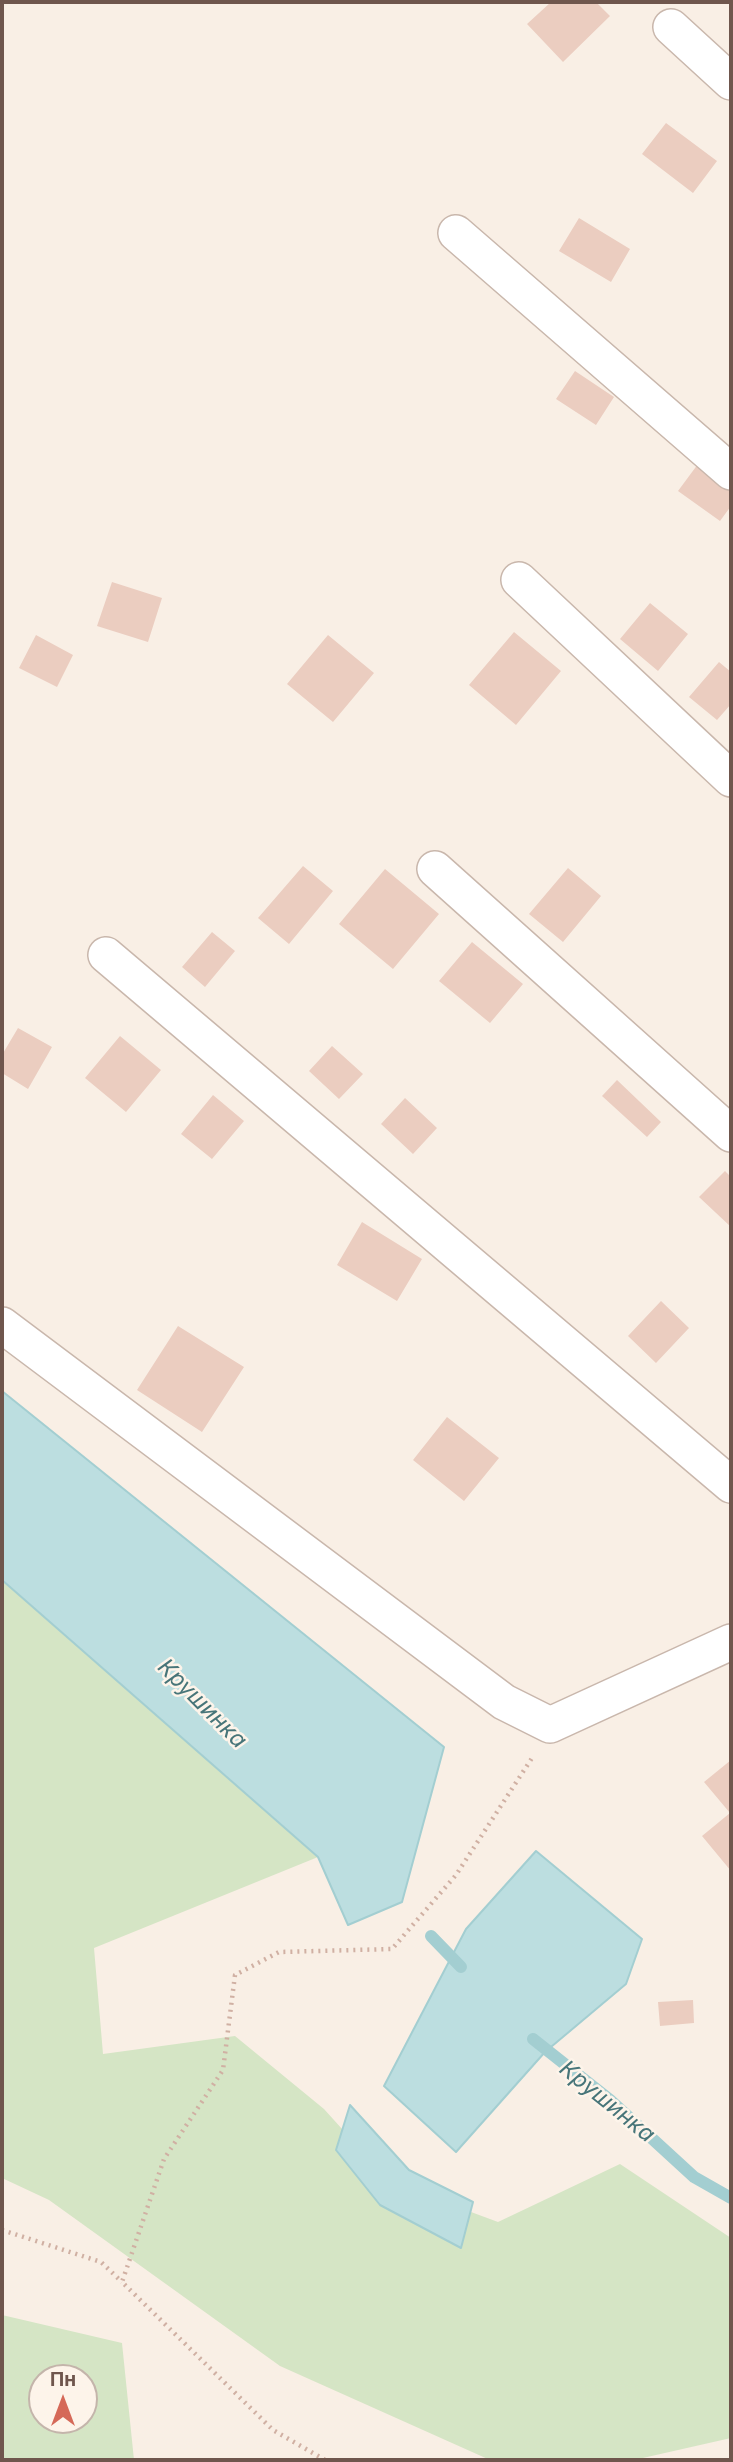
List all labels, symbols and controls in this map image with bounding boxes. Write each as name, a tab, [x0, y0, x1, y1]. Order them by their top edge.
water label: Крушинка	[152, 1654, 252, 1754]
water label: Крушинка	[554, 2055, 660, 2149]
north arrow	[28, 2364, 98, 2434]
text: Пн	[50, 2368, 76, 2391]

